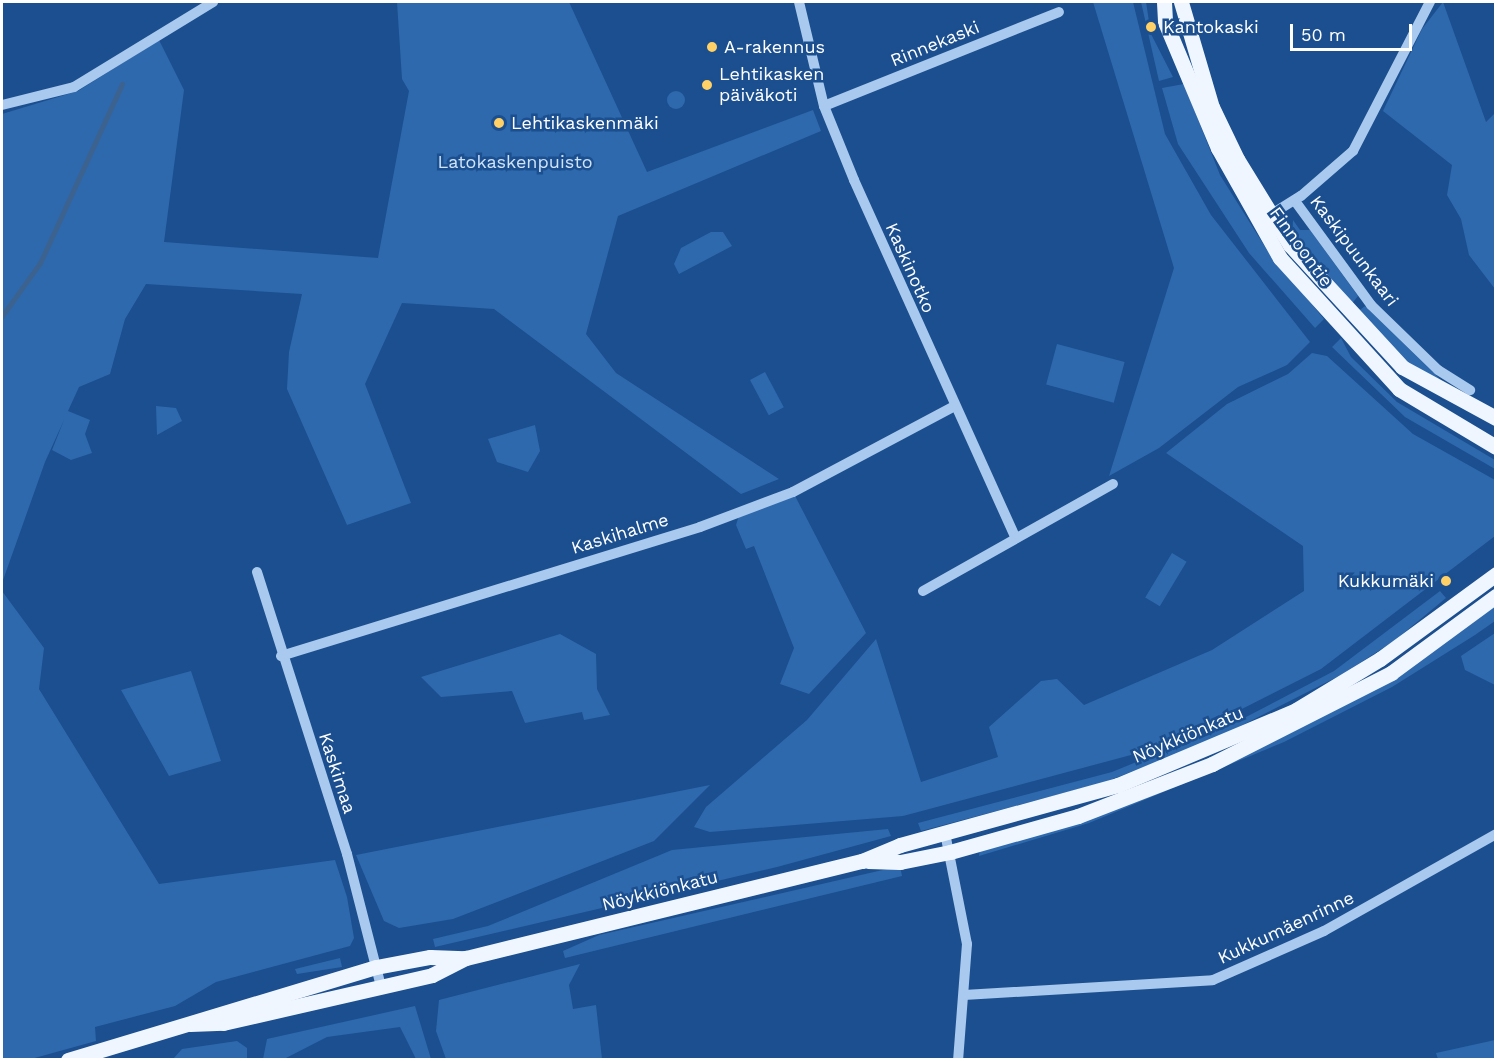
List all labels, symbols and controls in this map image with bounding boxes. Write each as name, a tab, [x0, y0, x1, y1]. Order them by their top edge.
scale bar	[1293, 12, 1414, 50]
street label: Rinnekaski	[887, 16, 983, 72]
place label: Kantokaski	[1163, 16, 1259, 38]
marker: Kantokaski	[1144, 20, 1158, 34]
text: 50 m	[1301, 24, 1346, 45]
place label: A-rakennus	[724, 36, 825, 58]
marker: A-rakennus	[705, 40, 719, 54]
place label: Lehtikasken päiväkoti	[719, 64, 824, 106]
marker: Lehtikasken päiväkoti	[700, 78, 714, 92]
place label: Lehtikaskenmäki	[511, 112, 659, 134]
marker: Lehtikaskenmäki	[492, 116, 506, 130]
park label: Latokaskenpuisto	[437, 151, 593, 173]
street label: Kaskipuunkaari	[1305, 191, 1403, 311]
street label: Finnoontie	[1265, 203, 1337, 291]
street label: Kaskinotko	[881, 220, 939, 316]
street label: Kaskihalme	[569, 509, 671, 559]
place label: Kukkumäki	[1338, 570, 1434, 592]
marker: Kukkumäki	[1439, 574, 1453, 588]
street label: Nöykkiönkatu	[1129, 702, 1247, 768]
street label: Kaskimaa	[314, 730, 360, 816]
street label: Nöykkiönkatu	[600, 866, 720, 916]
street label: Kukkumäenrinne	[1215, 887, 1357, 969]

